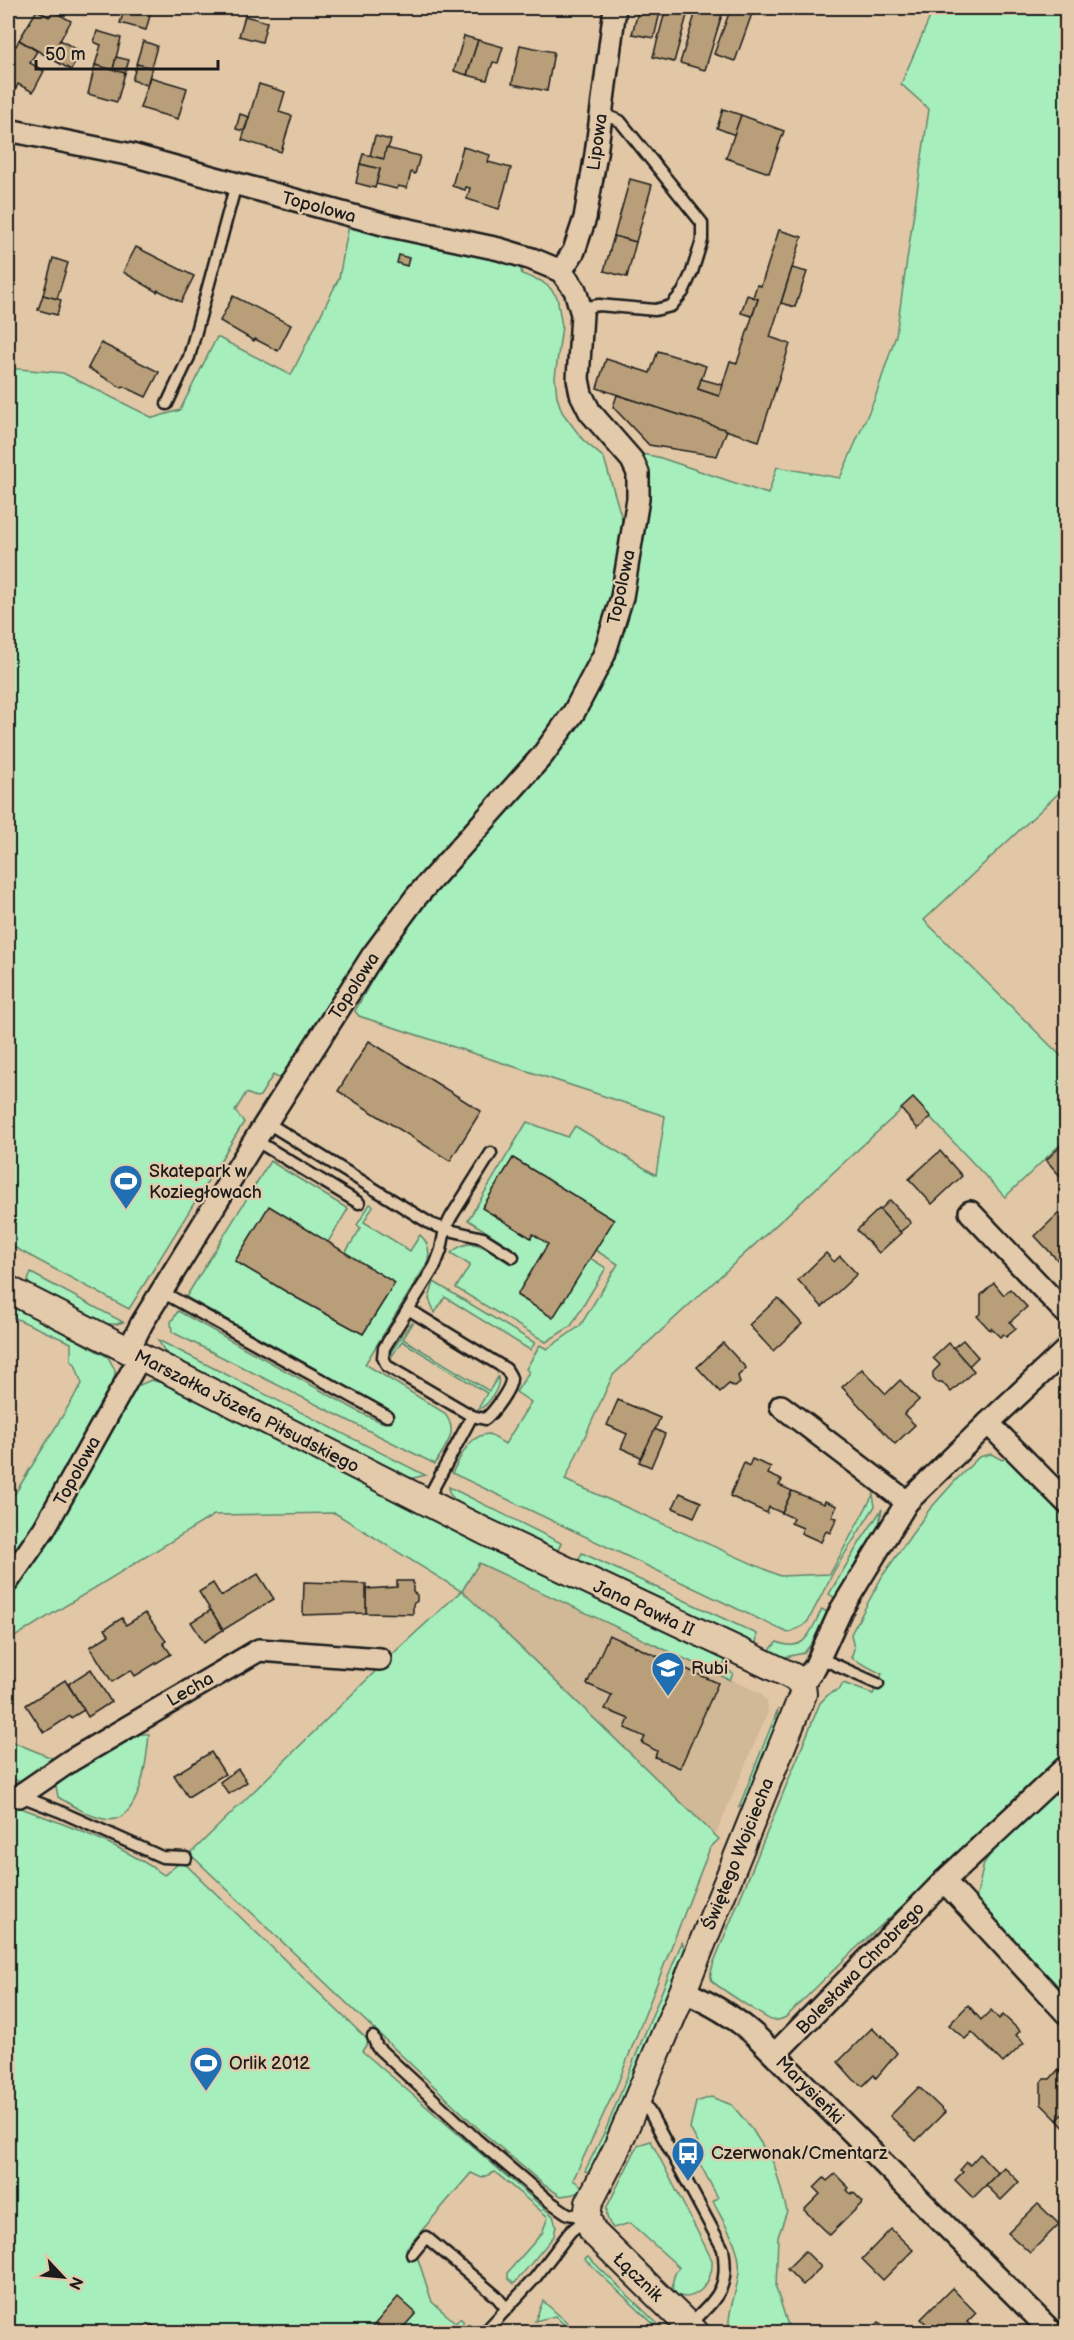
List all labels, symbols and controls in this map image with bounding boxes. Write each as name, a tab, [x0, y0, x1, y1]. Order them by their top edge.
scale bar	[36, 33, 218, 71]
text: 50 m	[45, 44, 86, 65]
street label: Lipowa	[583, 112, 612, 172]
street label: Topolowa	[279, 188, 358, 227]
street label: Topolowa	[603, 548, 640, 626]
street label: Topolowa	[325, 949, 384, 1024]
place label: Skatepark w Koziegłowach	[149, 1161, 262, 1203]
sports icon: Skatepark w Koziegłowach	[108, 1163, 144, 1210]
street label: Marszałka Józefa Piłsudskiego	[131, 1345, 363, 1477]
street label: Topolowa	[50, 1433, 105, 1510]
street label: Jana Pawła II	[590, 1576, 698, 1641]
school or university icon: Rubi	[650, 1650, 686, 1697]
place label: Rubi	[691, 1658, 728, 1679]
street label: Lecha	[163, 1668, 217, 1711]
street label: Świętego Wojciecha	[697, 1774, 779, 1933]
street label: Bolesława Chrobrego	[792, 1898, 929, 2039]
sports icon: Orlik 2012	[188, 2045, 224, 2092]
street label: Marysieńki	[771, 2052, 848, 2129]
place label: Orlik 2012	[229, 2053, 310, 2074]
bus stop icon: Czerwonak/Cmentarz	[670, 2135, 706, 2182]
place label: Czerwonak/Cmentarz	[711, 2143, 888, 2164]
north arrow	[33, 2247, 93, 2307]
street label: Łącznik	[608, 2248, 667, 2306]
text: N	[64, 2273, 86, 2292]

